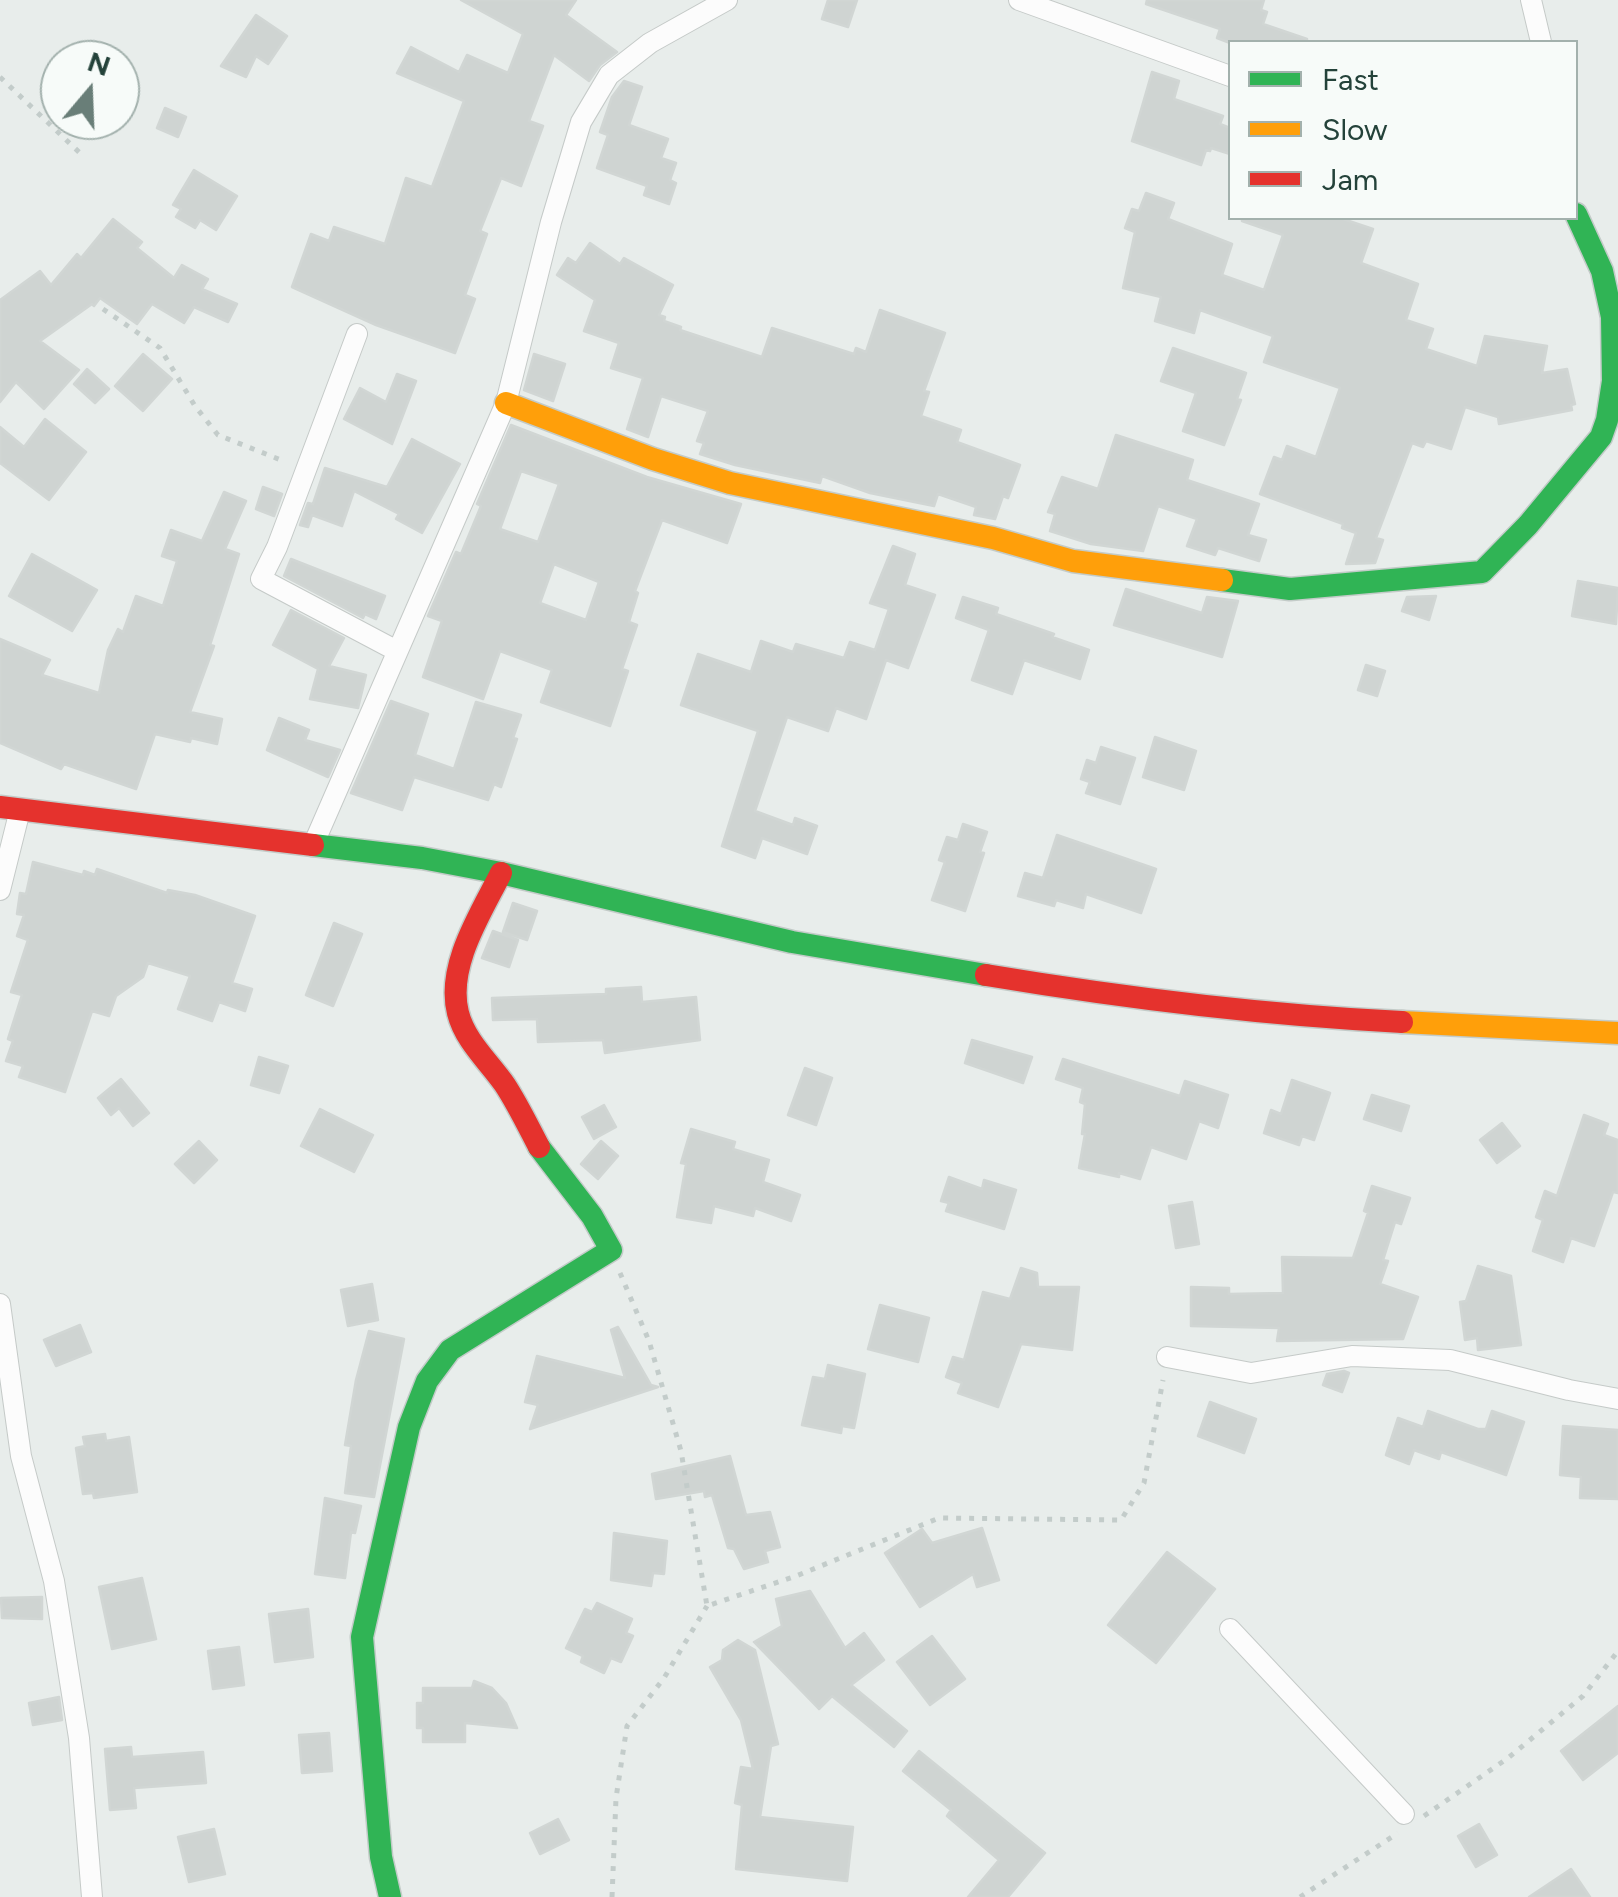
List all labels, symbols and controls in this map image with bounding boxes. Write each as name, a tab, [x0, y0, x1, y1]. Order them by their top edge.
north arrow	[40, 40, 140, 140]
legend	[1228, 40, 1578, 220]
text: N	[83, 44, 115, 83]
text: Fast	[1322, 61, 1379, 98]
text: Slow	[1322, 111, 1388, 148]
text: Jam	[1322, 161, 1378, 198]

